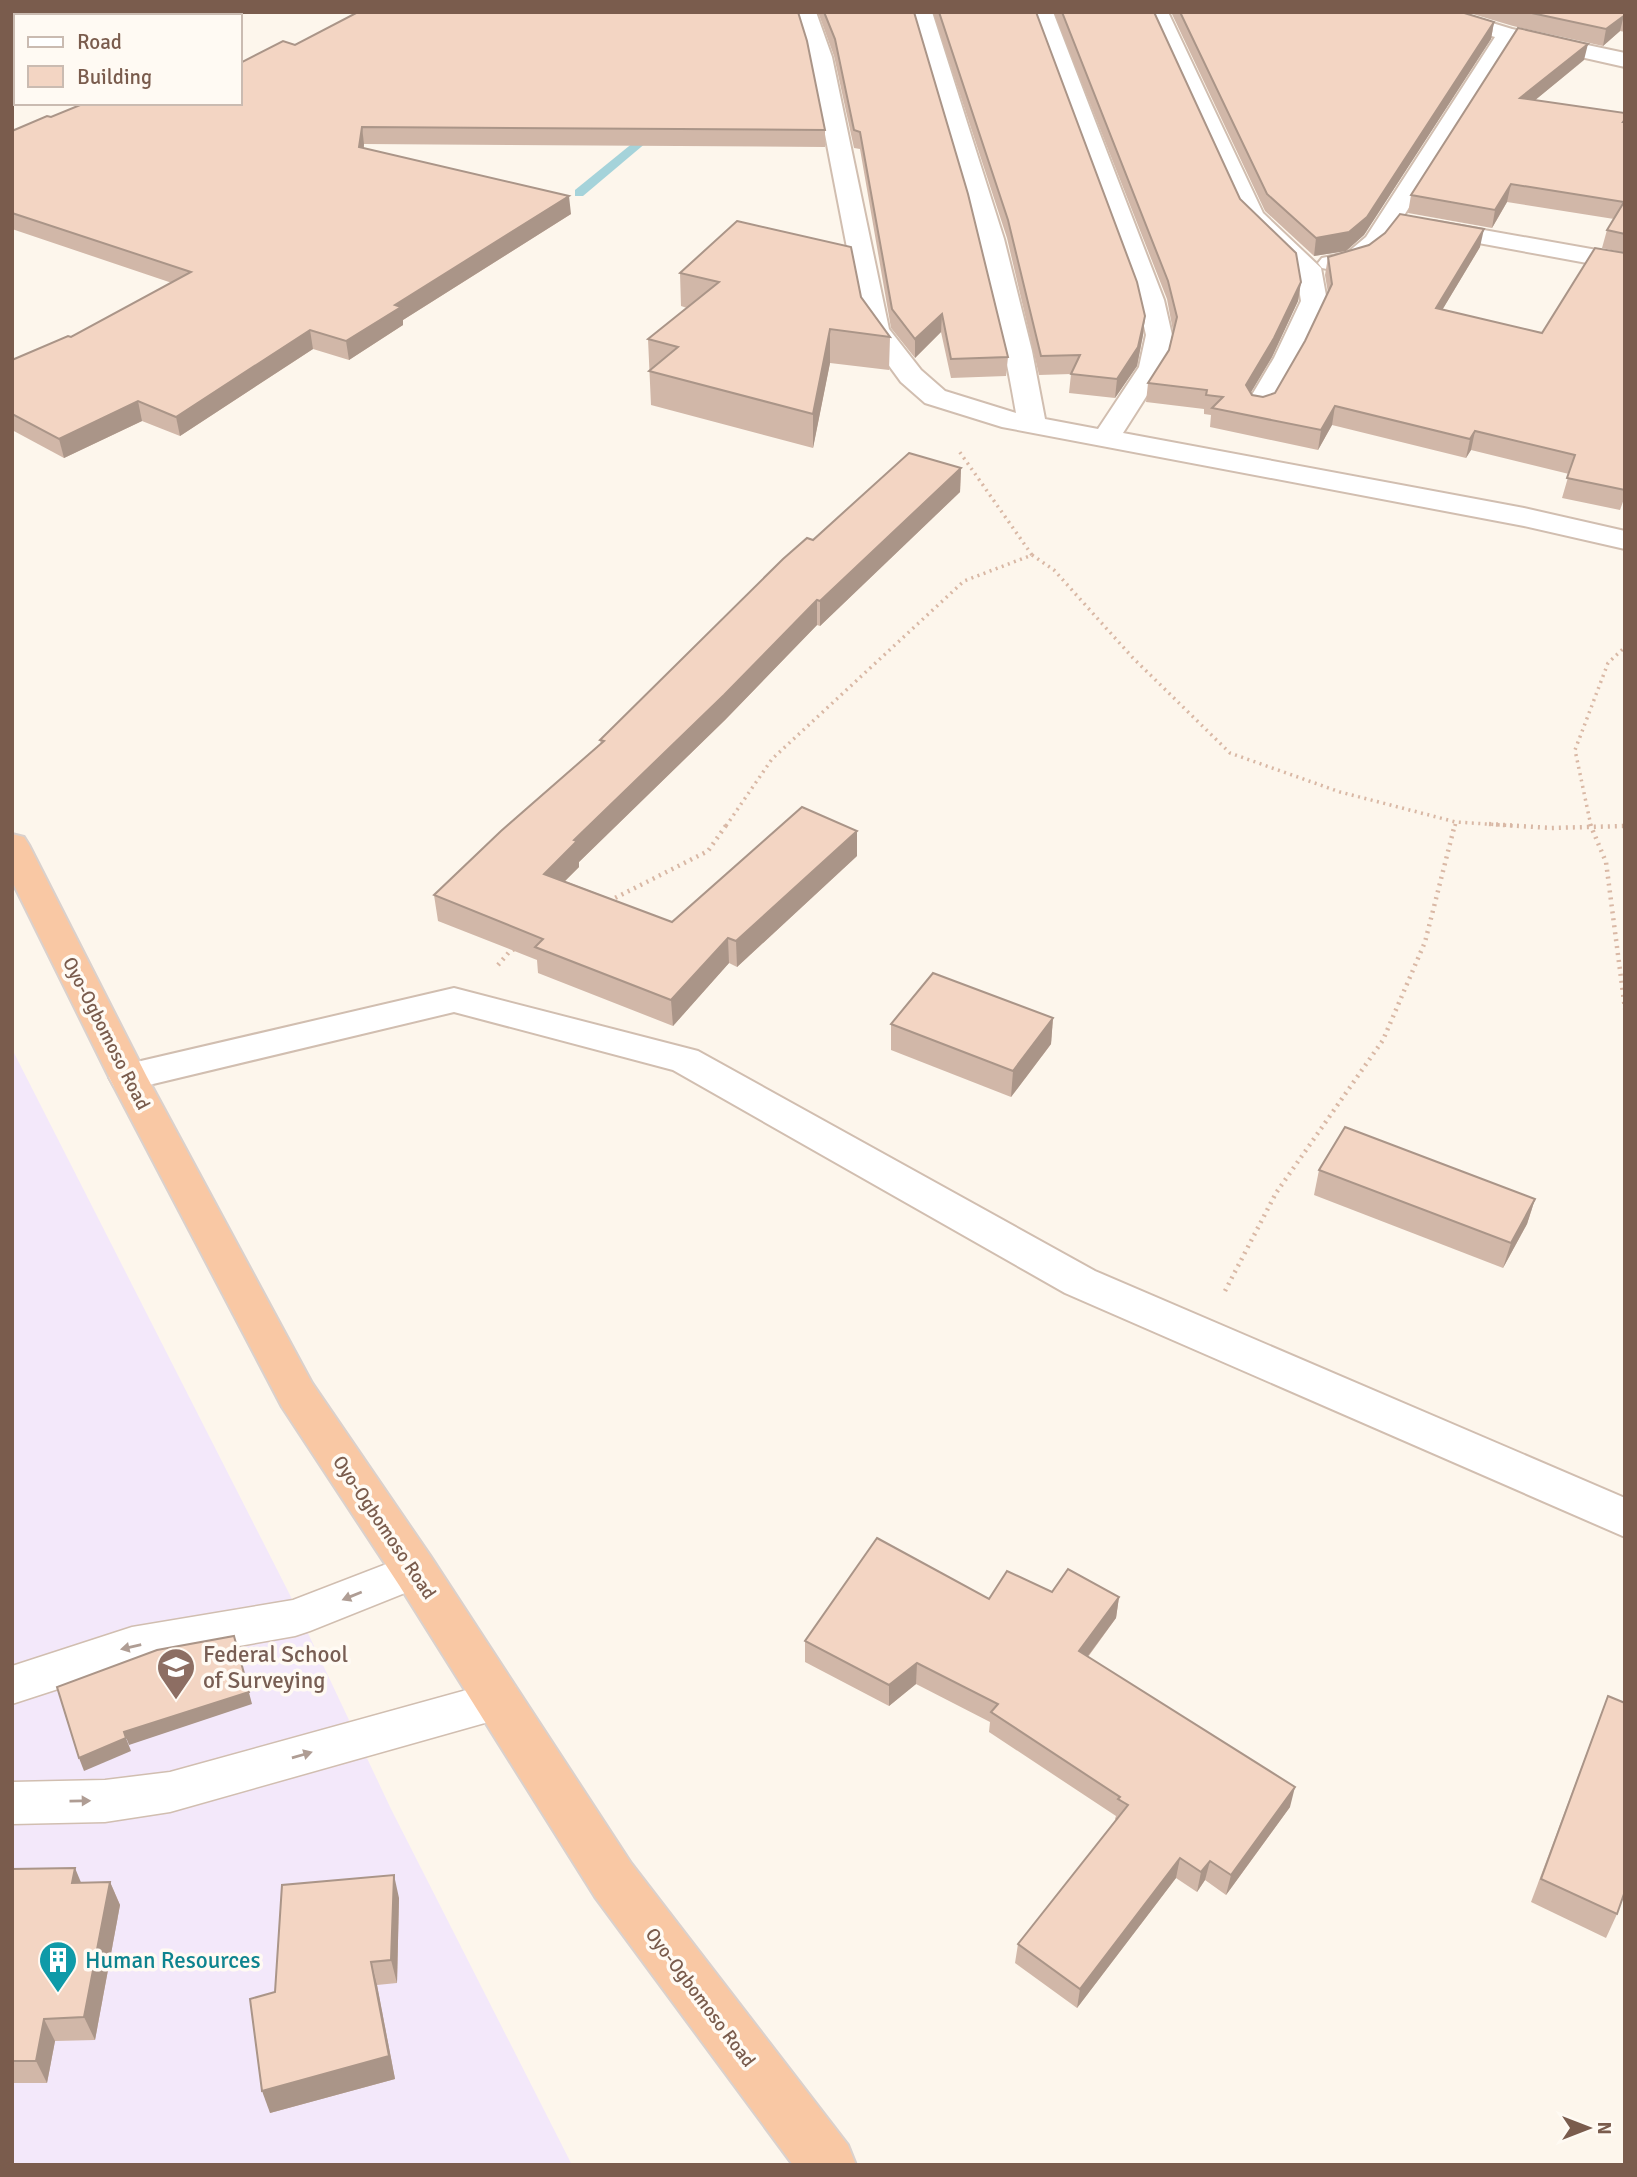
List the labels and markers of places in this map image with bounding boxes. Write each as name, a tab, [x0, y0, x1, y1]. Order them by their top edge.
place label: Federal School of Surveying	[203, 1640, 348, 1695]
school or university icon: Federal School of Surveying	[155, 1646, 197, 1701]
building icon: Human Resources	[37, 1939, 79, 1994]
place label: Human Resources	[85, 1946, 261, 1975]

